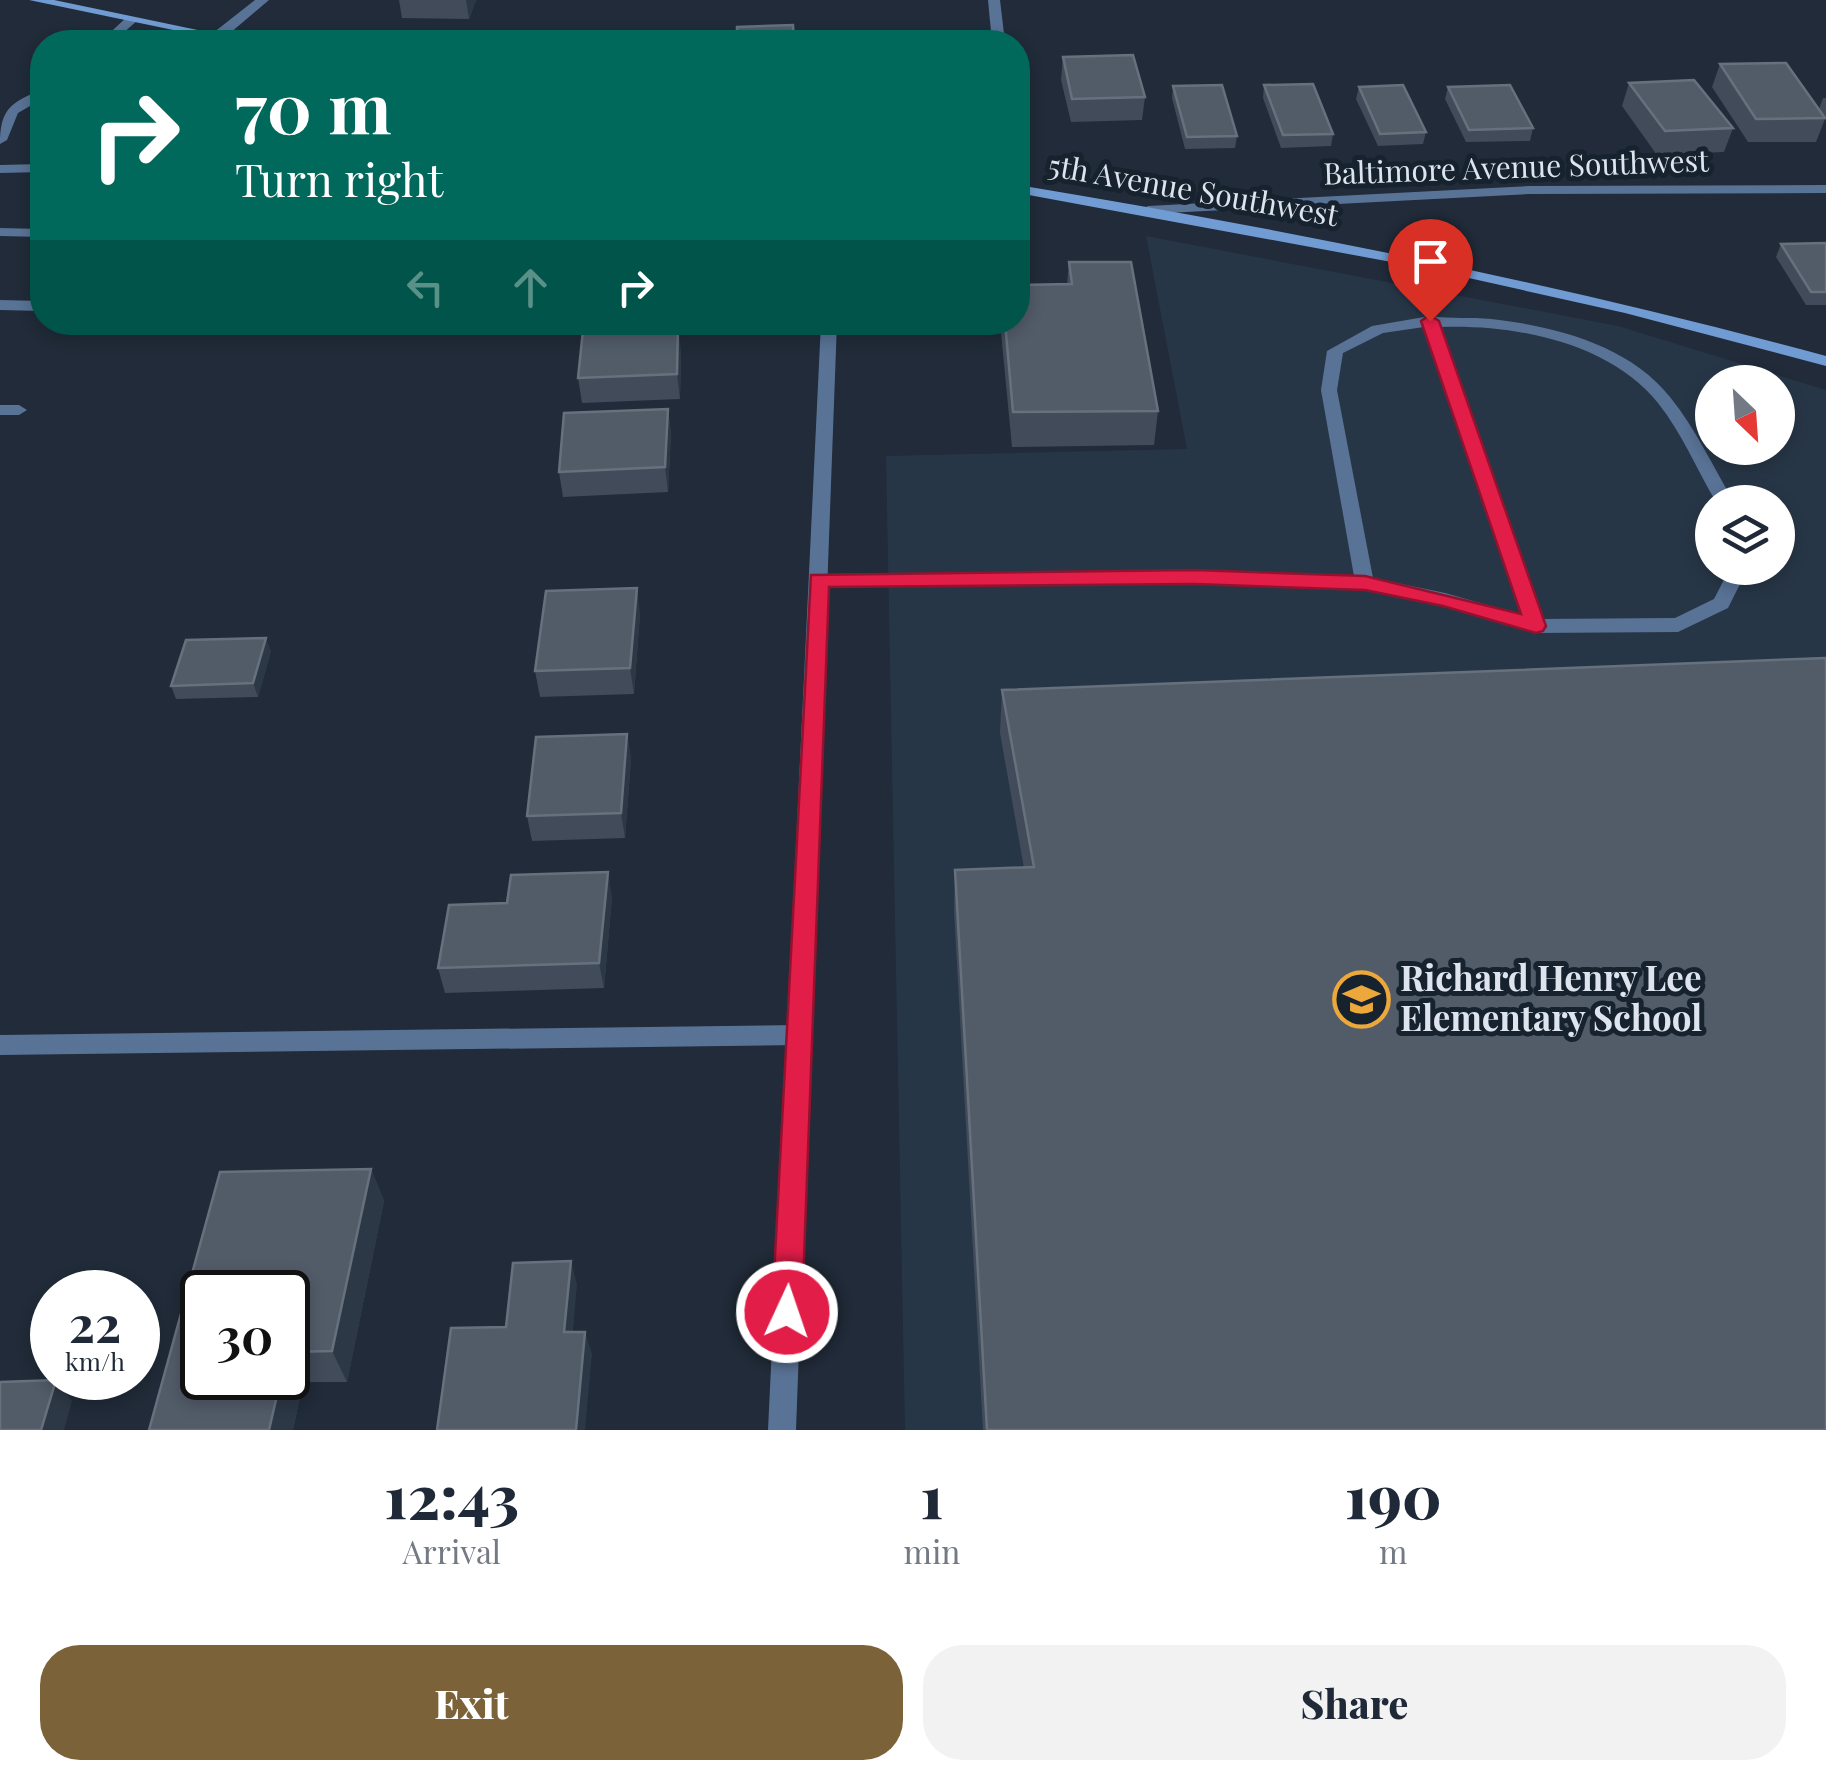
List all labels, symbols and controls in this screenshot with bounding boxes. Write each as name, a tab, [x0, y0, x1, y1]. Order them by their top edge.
text: 70 m	[235, 58, 392, 152]
icon: right	[70, 70, 200, 200]
street label: Baltimore Avenue Southwest	[1323, 139, 1710, 193]
street label: 5th Avenue Southwest	[1045, 144, 1342, 234]
text: Turn right	[235, 148, 443, 208]
pin	[1388, 219, 1473, 322]
icon: arrive	[1403, 234, 1458, 289]
icon: left	[398, 260, 453, 315]
icon: ahead	[503, 260, 558, 315]
icon: right	[608, 260, 663, 315]
north arrow	[1695, 365, 1795, 465]
map controls	[1695, 365, 1795, 585]
button: layers	[1695, 485, 1795, 585]
place label: Richard Henry Lee Elementary School	[1400, 953, 1702, 1040]
school or university icon: Richard Henry Lee Elementary School	[1331, 969, 1391, 1029]
position arrow	[735, 1260, 839, 1364]
speed limit sign: 30	[180, 1270, 310, 1400]
text: 22	[69, 1289, 121, 1356]
text: km/h	[65, 1344, 125, 1377]
text: 12:43	[384, 1454, 519, 1534]
text: 1	[920, 1454, 944, 1534]
text: 190	[1345, 1454, 1442, 1534]
text: Arrival	[402, 1529, 501, 1572]
text: min	[903, 1529, 960, 1572]
text: m	[1379, 1529, 1407, 1572]
button: Exit	[40, 1645, 903, 1760]
button: Share	[923, 1645, 1786, 1760]

